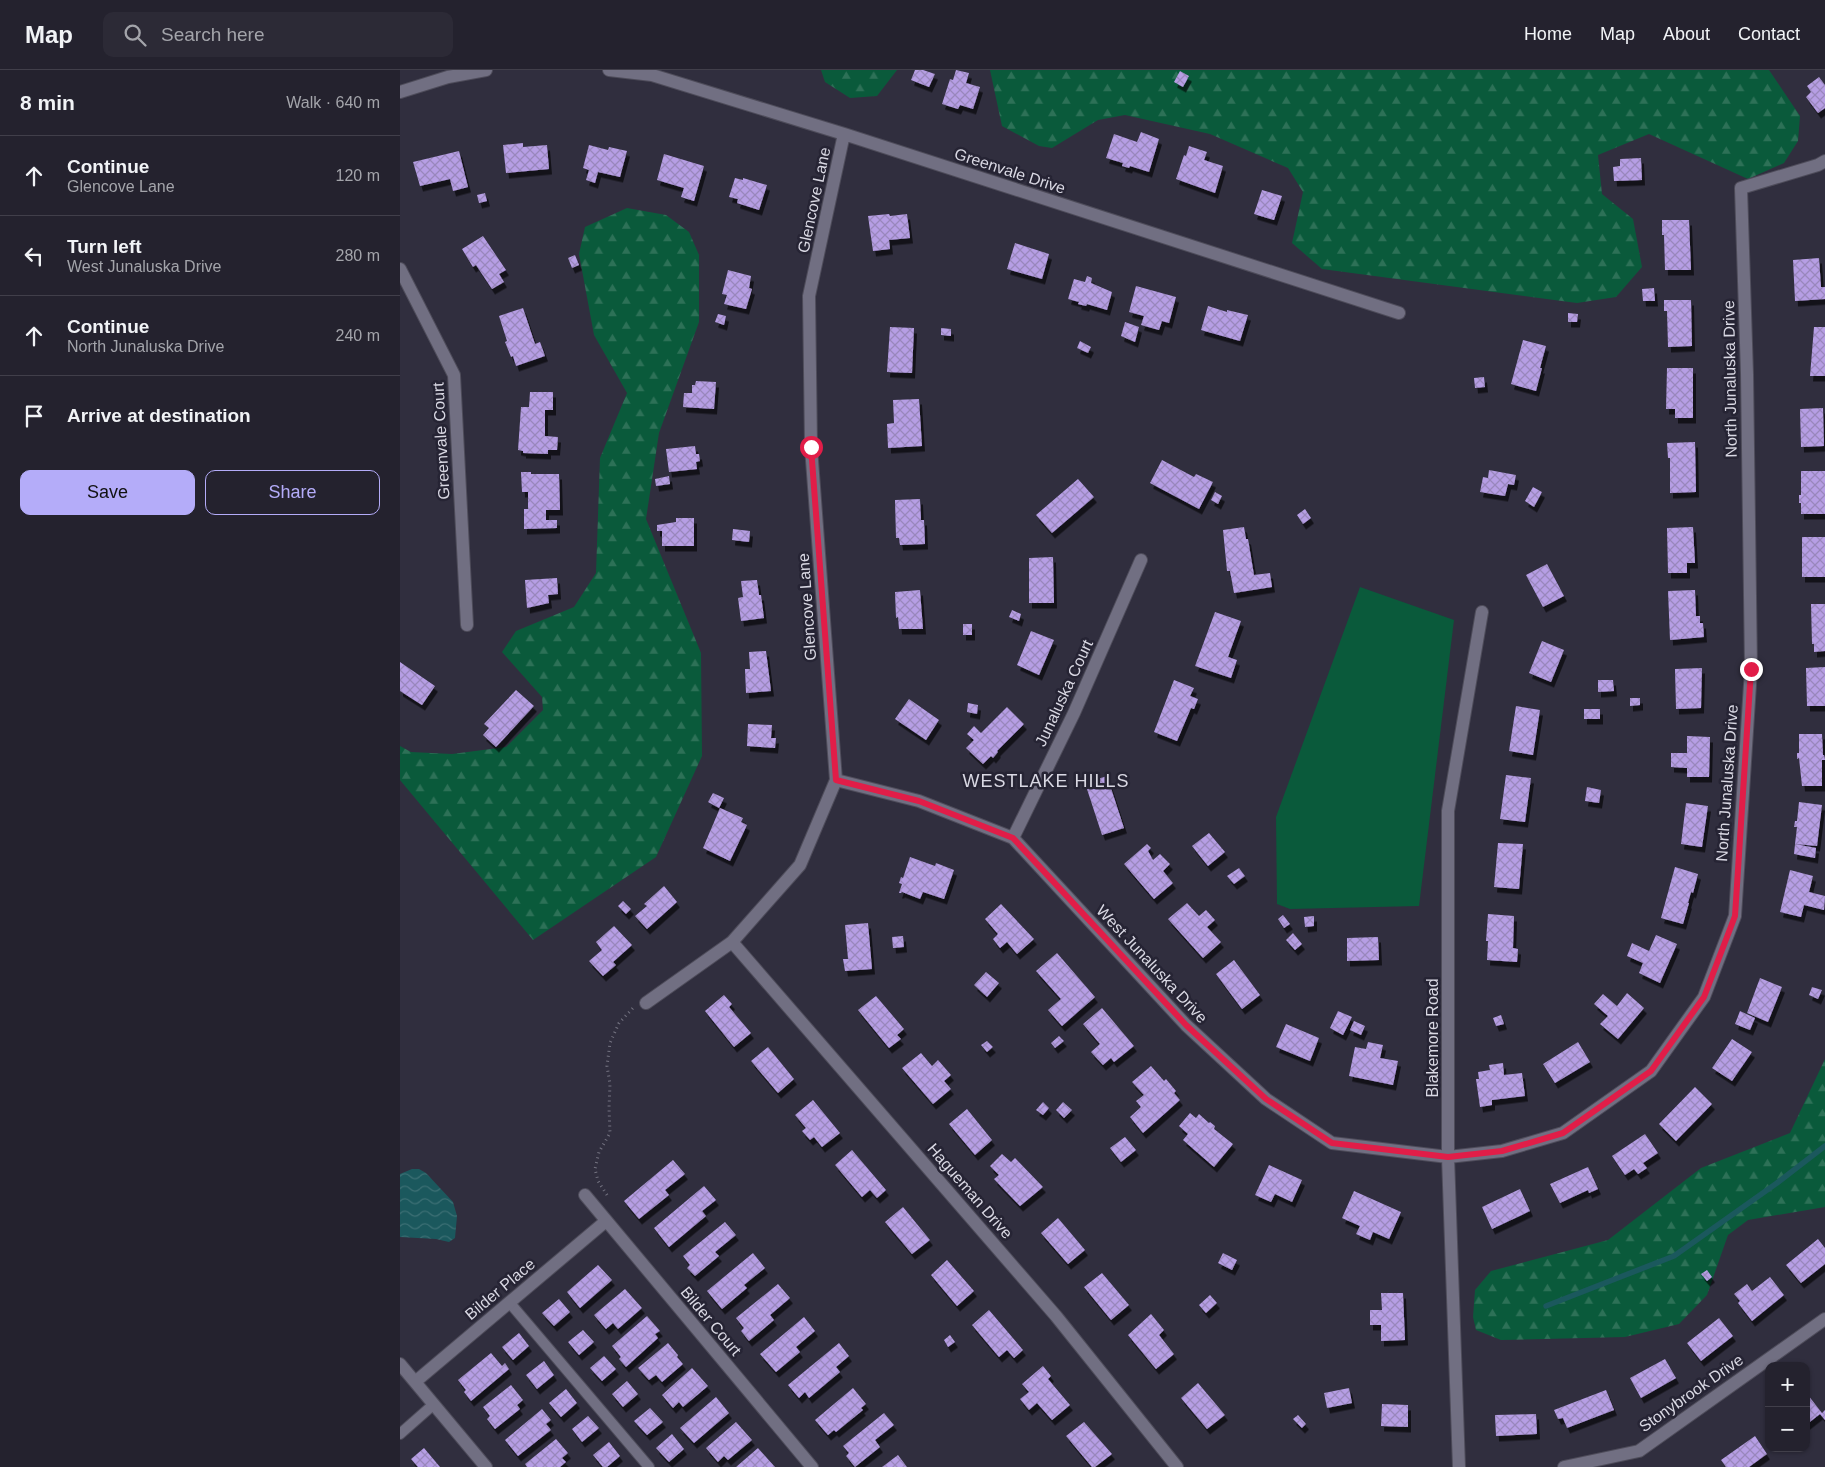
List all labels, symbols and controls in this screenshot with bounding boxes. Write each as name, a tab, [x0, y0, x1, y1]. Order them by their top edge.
search box	[103, 12, 453, 57]
text: Map	[25, 21, 73, 48]
icon: search	[121, 21, 149, 49]
text: Search here	[161, 24, 265, 45]
text: Home	[1524, 24, 1572, 44]
text: Map	[1600, 24, 1635, 44]
text: About	[1663, 24, 1710, 44]
text: Contact	[1738, 24, 1800, 44]
text: 8 min	[20, 91, 75, 114]
text: Walk · 640 m	[286, 94, 380, 111]
street label: Glencove Lane	[794, 145, 834, 254]
street label: Greenvale Drive	[952, 145, 1068, 197]
text: Continue	[67, 156, 149, 177]
icon: ahead	[20, 162, 48, 190]
text: 120 m	[336, 167, 380, 184]
text: Glencove Lane	[67, 178, 175, 195]
text: Turn left	[67, 236, 142, 257]
icon: left	[20, 242, 48, 270]
text: 280 m	[336, 247, 380, 264]
text: West Junaluska Drive	[67, 258, 221, 275]
street label: North Junaluska Drive	[1720, 300, 1740, 458]
text: Continue	[67, 316, 149, 337]
icon: ahead	[20, 322, 48, 350]
text: 240 m	[336, 327, 380, 344]
text: North Junaluska Drive	[67, 338, 224, 355]
street label: Greenvale Court	[429, 381, 453, 500]
icon: arrive	[20, 402, 48, 430]
text: Arrive at destination	[67, 405, 251, 426]
route start	[800, 436, 823, 459]
button: Save	[20, 470, 195, 515]
button: Share	[205, 470, 380, 515]
street label: Glencove Lane	[795, 553, 819, 661]
street label: Junaluska Court	[1032, 637, 1096, 749]
route end	[1740, 658, 1763, 681]
street label: North Junaluska Drive	[1713, 704, 1741, 862]
district label: WESTLAKE HILLS	[962, 771, 1130, 791]
street label: West Junaluska Drive	[1093, 902, 1211, 1026]
street label: Blakemore Road	[1424, 978, 1441, 1098]
street label: Hagueman Drive	[924, 1140, 1016, 1242]
street label: Bilder Place	[462, 1255, 538, 1323]
street label: Bilder Court	[677, 1283, 745, 1359]
street label: Stonybrook Drive	[1636, 1351, 1746, 1435]
map controls	[1765, 1362, 1810, 1452]
button: +	[1765, 1362, 1810, 1407]
button: −	[1765, 1407, 1810, 1452]

